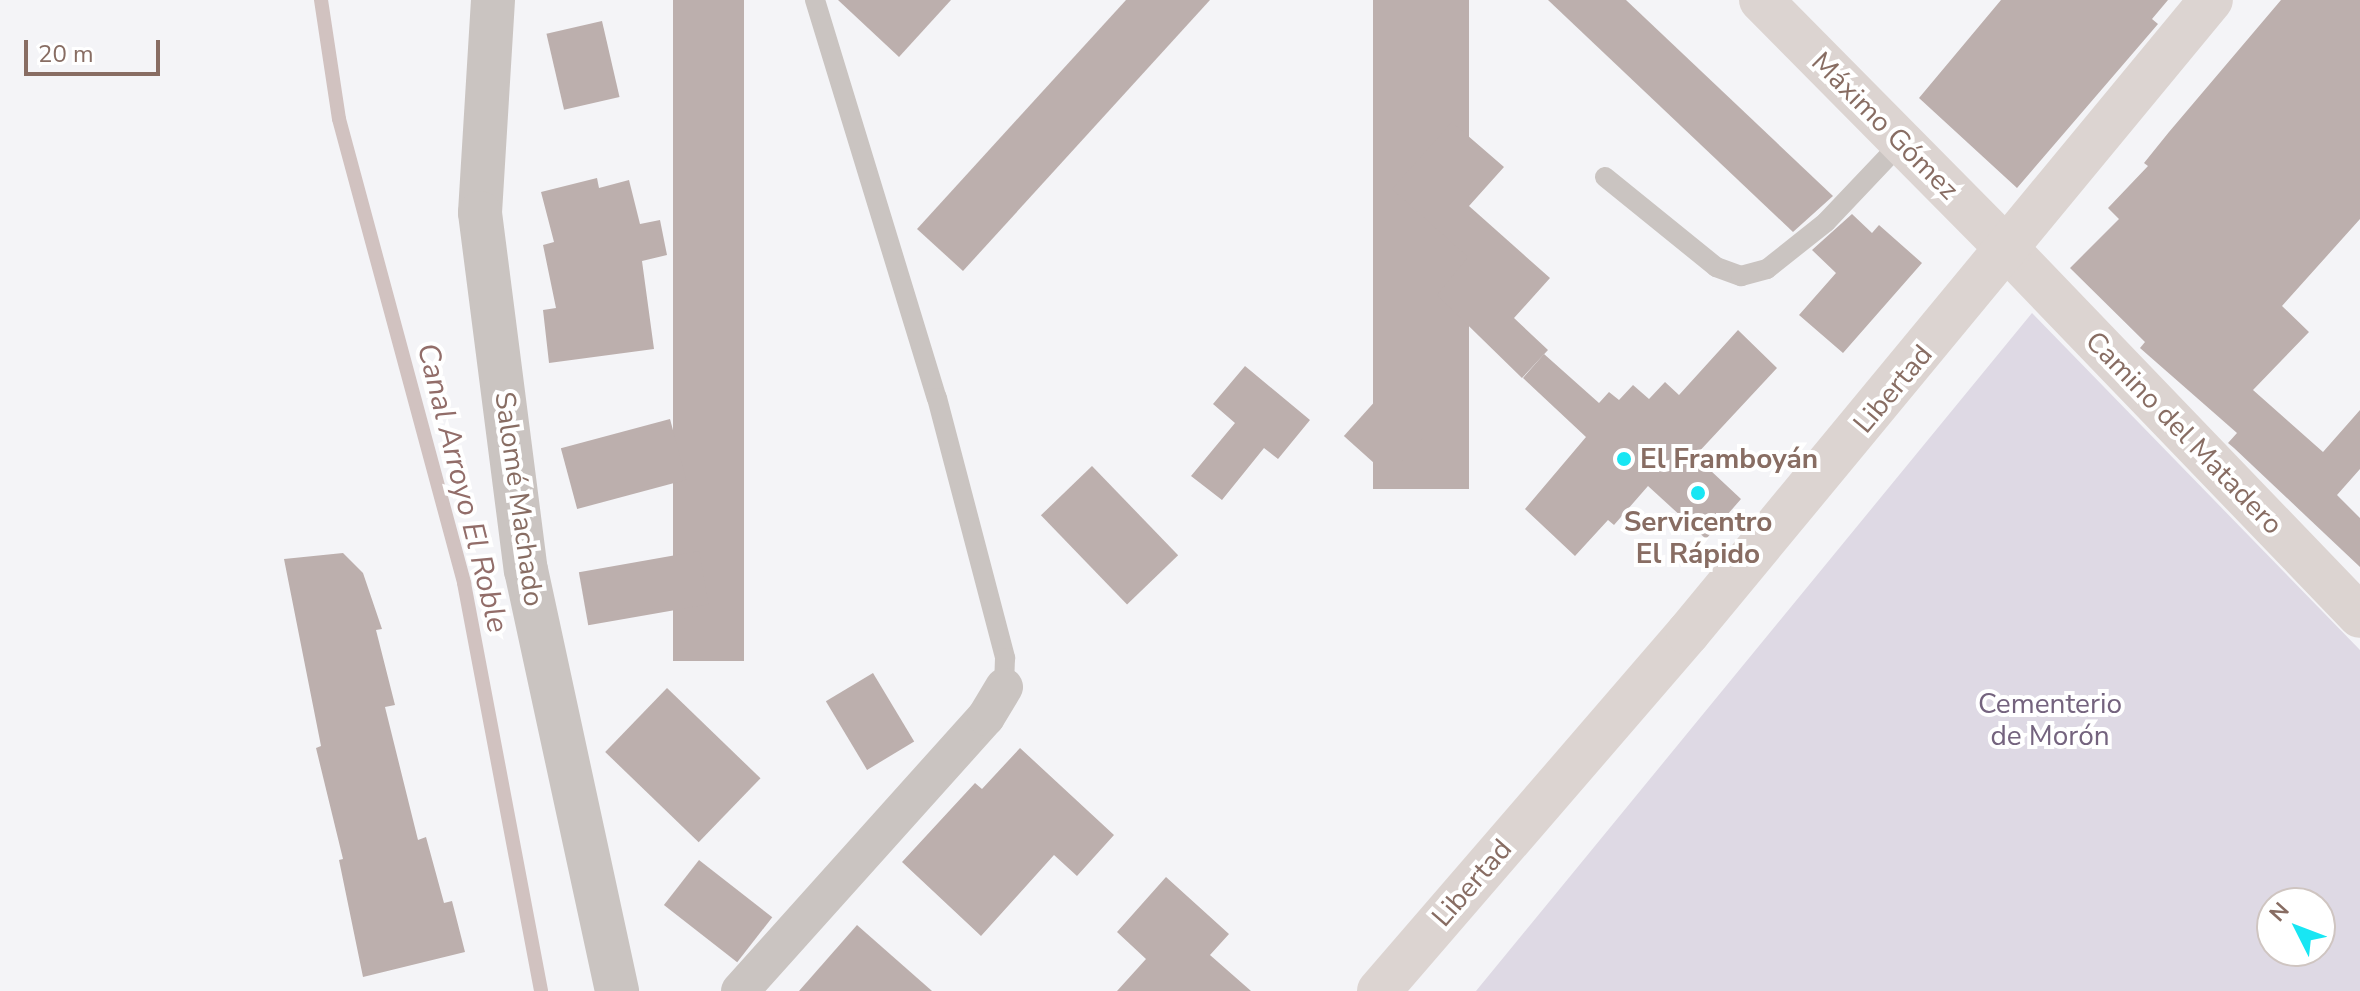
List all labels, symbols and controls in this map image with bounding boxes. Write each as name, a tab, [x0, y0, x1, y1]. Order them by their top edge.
scale bar	[28, 24, 164, 74]
text: 20 m	[38, 38, 94, 70]
street label: Máximo Gómez	[1804, 45, 1966, 207]
street label: Camino del Matadero	[2078, 325, 2290, 541]
street label: Libertad	[1846, 338, 1940, 440]
water label: Canal Arroyo El Roble	[409, 340, 515, 636]
street label: Salomé Machado	[487, 390, 551, 608]
place label: El Framboyán	[1640, 442, 1818, 476]
marker: El Framboyán	[1615, 450, 1633, 468]
marker: Servicentro El Rápido	[1689, 484, 1707, 502]
place label: Servicentro El Rápido	[1624, 505, 1772, 571]
park label: Cementerio de Morón	[1978, 687, 2122, 753]
street label: Libertad	[1425, 832, 1519, 934]
north arrow	[2256, 887, 2336, 967]
text: N	[2263, 896, 2296, 928]

